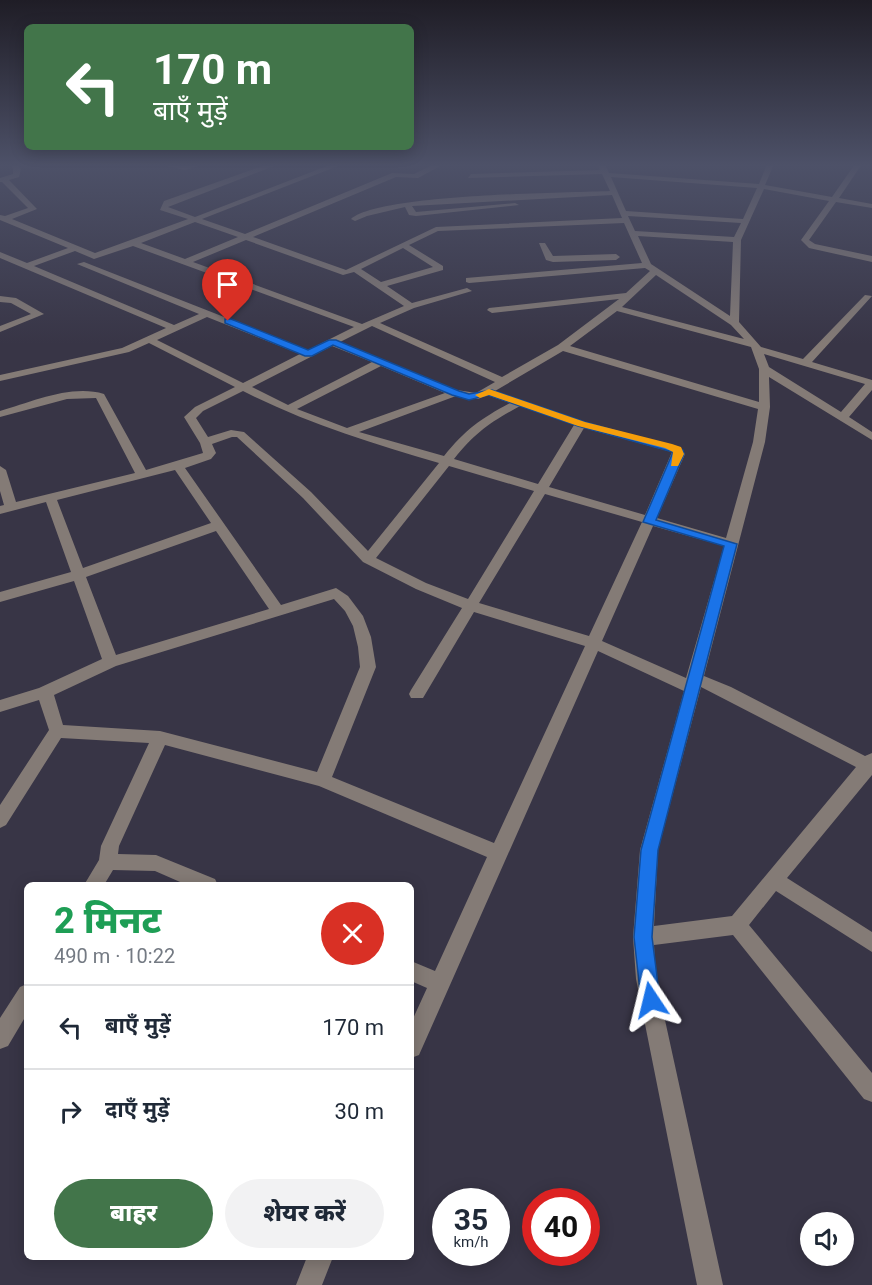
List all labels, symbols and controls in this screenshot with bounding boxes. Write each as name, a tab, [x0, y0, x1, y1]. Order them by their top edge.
text: 170 m	[153, 45, 272, 94]
icon: left	[54, 48, 132, 126]
text: बाएँ मुड़ें	[153, 95, 228, 127]
pin	[202, 259, 253, 321]
icon: arrive	[211, 268, 244, 301]
text: 2 मिनट	[54, 900, 161, 942]
button: close	[321, 902, 384, 965]
text: 490 m · 10:22	[54, 944, 175, 968]
position arrow	[619, 968, 683, 1032]
icon: left	[54, 1011, 87, 1044]
text: बाएँ मुड़ें	[105, 1013, 171, 1038]
text: 170 m	[322, 1015, 384, 1040]
icon: right	[54, 1095, 87, 1128]
text: दाएँ मुड़ें	[105, 1097, 170, 1122]
text: 30 m	[335, 1099, 384, 1124]
button: बाहर	[54, 1179, 213, 1248]
button: शेयर करें	[225, 1179, 384, 1248]
speed limit sign: 40	[522, 1188, 600, 1266]
text: 35	[454, 1202, 488, 1237]
map controls	[800, 1212, 854, 1266]
button: sound	[800, 1212, 854, 1266]
text: km/h	[453, 1233, 489, 1251]

